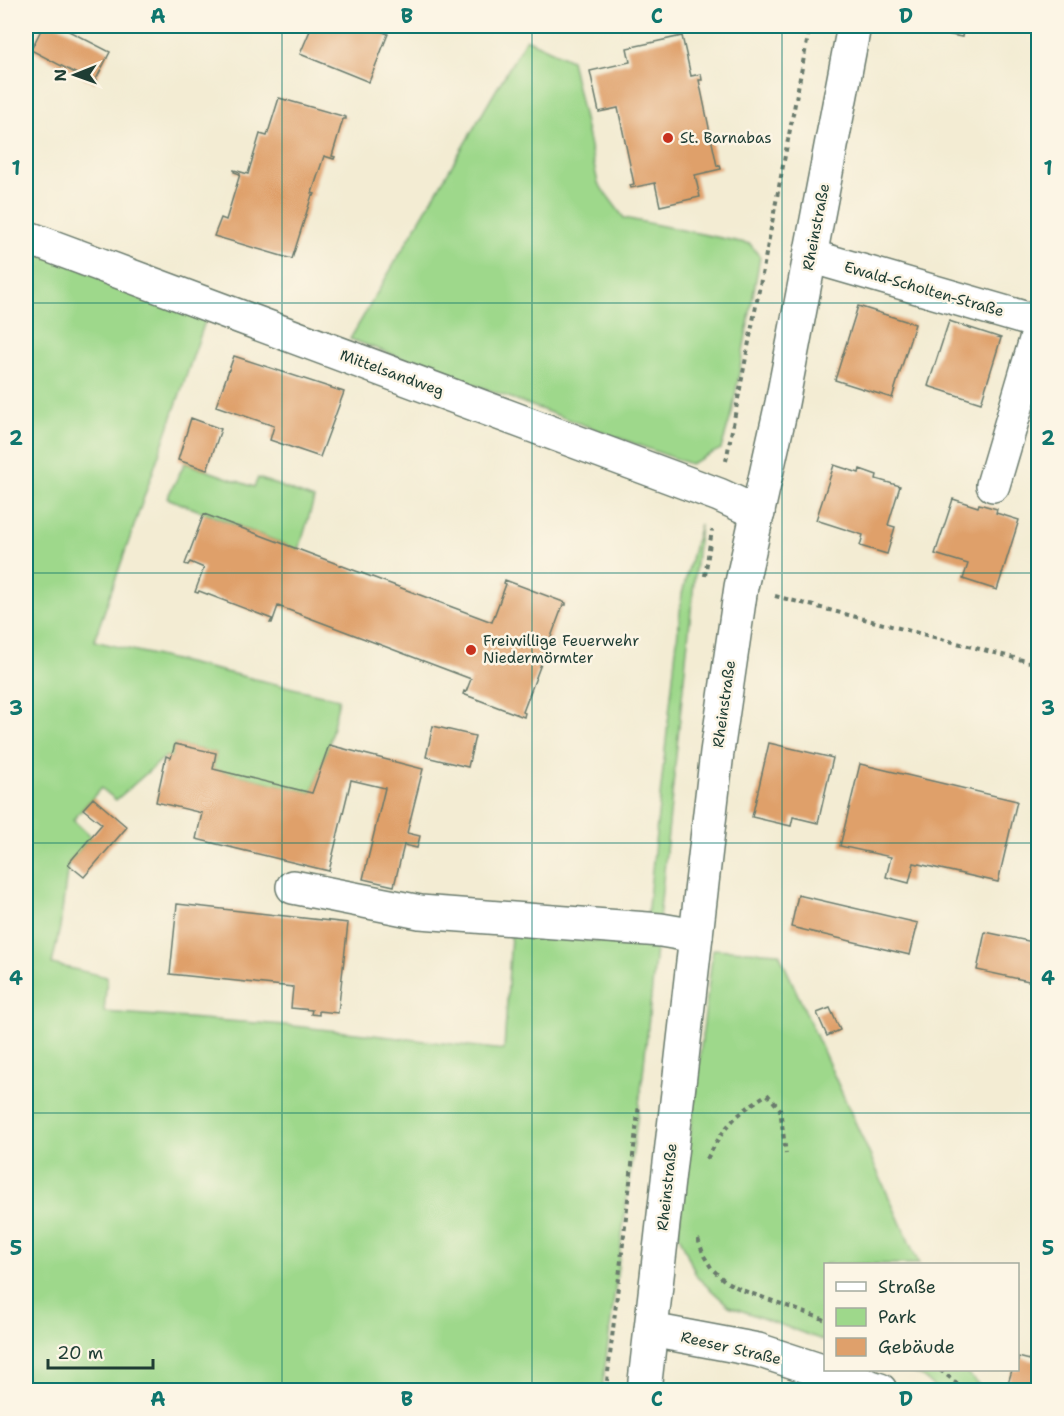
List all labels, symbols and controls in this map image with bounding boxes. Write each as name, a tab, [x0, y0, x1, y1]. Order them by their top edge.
text: A	[150, 3, 166, 29]
text: B	[401, 3, 413, 29]
text: C	[651, 3, 663, 29]
text: D	[899, 3, 913, 29]
north arrow	[45, 45, 105, 105]
text: N	[50, 69, 71, 82]
place label: St. Barnabas	[680, 128, 772, 148]
marker: St. Barnabas	[661, 131, 675, 145]
text: 1	[11, 155, 21, 181]
text: 1	[1043, 155, 1053, 181]
street label: Rheinstraße	[798, 182, 834, 272]
street label: Ewald-Scholten-Straße	[842, 257, 1006, 321]
street label: Mittelsandweg	[337, 345, 447, 401]
text: 2	[9, 425, 23, 451]
text: 2	[1041, 425, 1055, 451]
place label: Freiwillige Feuerwehr Niedermörmter	[483, 631, 639, 668]
marker: Freiwillige Feuerwehr Niedermörmter	[464, 643, 478, 657]
street label: Rheinstraße	[708, 659, 740, 749]
text: 3	[9, 695, 23, 721]
text: 3	[1041, 695, 1055, 721]
text: 4	[9, 965, 23, 991]
text: 4	[1041, 965, 1055, 991]
street label: Rheinstraße	[652, 1142, 682, 1232]
text: 5	[10, 1235, 22, 1261]
text: 5	[1042, 1235, 1054, 1261]
legend	[824, 1263, 1019, 1371]
text: Straße	[878, 1275, 936, 1299]
text: Park	[878, 1305, 917, 1329]
street label: Reeser Straße	[679, 1327, 783, 1369]
scale bar	[48, 1332, 153, 1370]
text: Gebäude	[878, 1335, 955, 1359]
text: 20 m	[57, 1341, 103, 1365]
text: A	[150, 1386, 166, 1412]
text: B	[401, 1386, 413, 1412]
text: C	[651, 1386, 663, 1412]
text: D	[899, 1386, 913, 1412]

